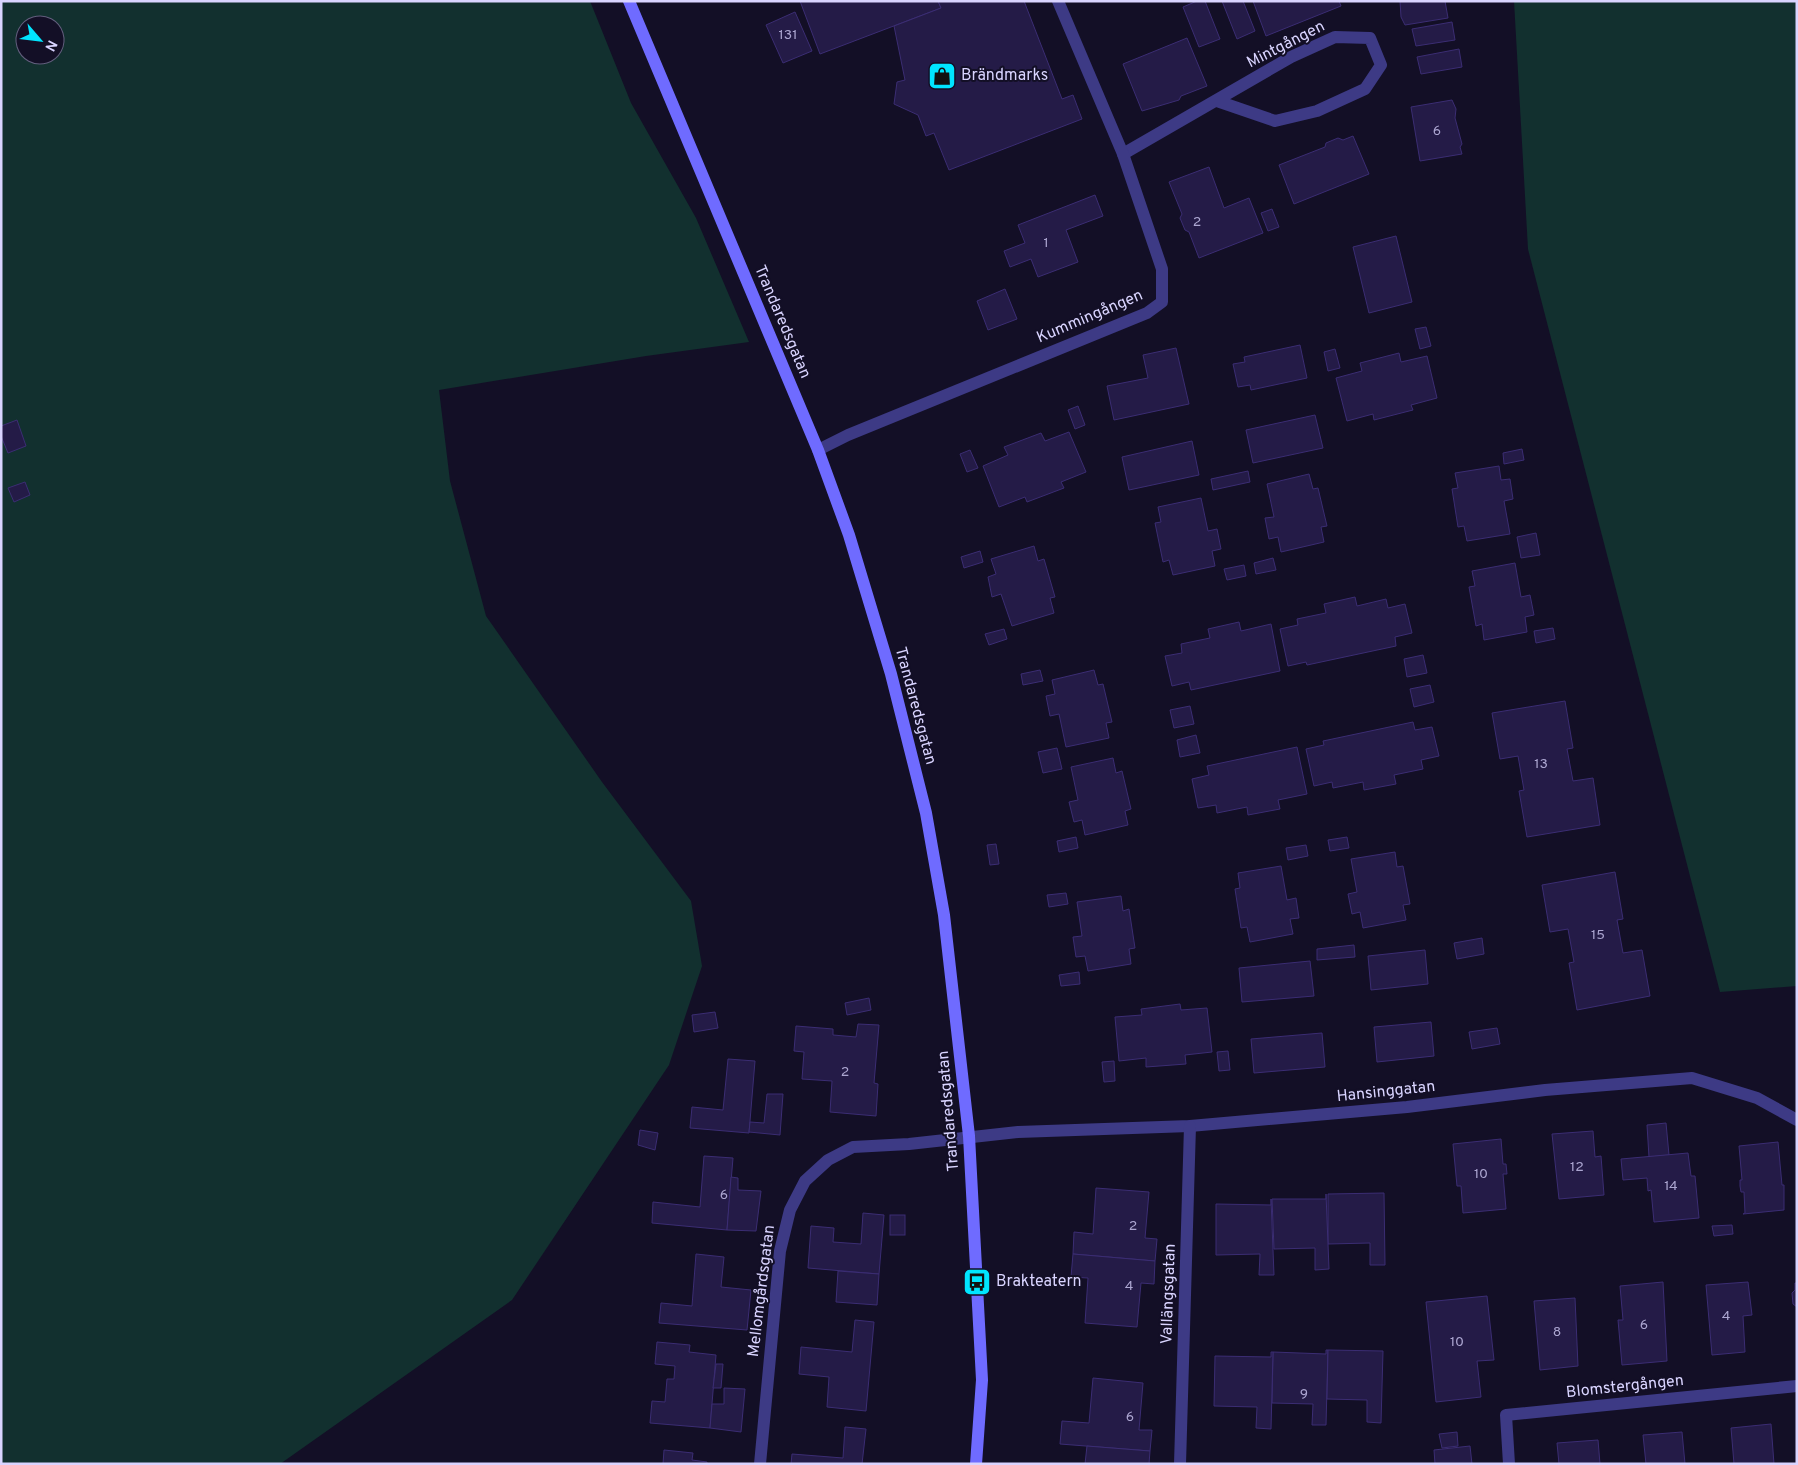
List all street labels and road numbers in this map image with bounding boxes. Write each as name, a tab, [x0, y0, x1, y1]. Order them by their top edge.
street label: Mintgången	[1244, 17, 1328, 73]
street label: Trandaredsgatan	[749, 262, 815, 382]
street label: Kummingången	[1034, 286, 1146, 348]
street label: Trandaredsgatan	[890, 645, 940, 767]
street label: Trandaredsgatan	[934, 1050, 964, 1172]
street label: Hansinggatan	[1336, 1077, 1436, 1107]
street label: Mellomgårdsgatan	[744, 1224, 780, 1358]
street label: Vallängsgatan	[1157, 1243, 1181, 1345]
street label: Blomstergången	[1565, 1371, 1685, 1403]

